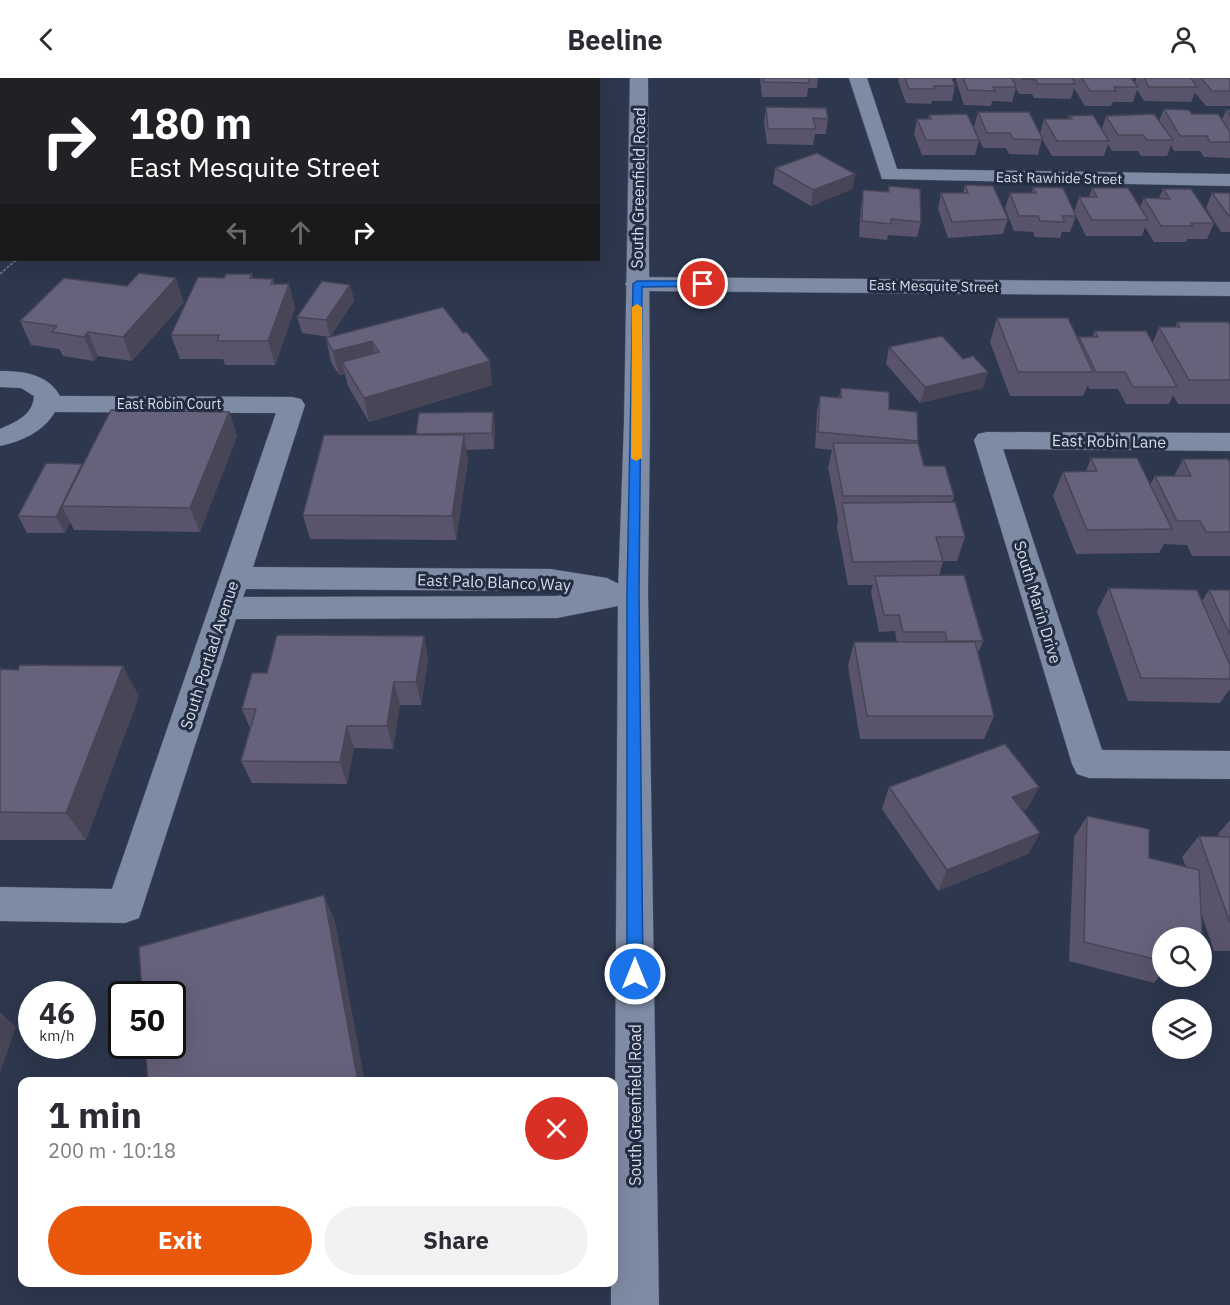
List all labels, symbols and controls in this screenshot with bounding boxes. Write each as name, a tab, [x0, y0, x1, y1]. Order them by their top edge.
text: Beeline	[567, 22, 663, 57]
icon: back	[30, 23, 63, 56]
icon: person	[1167, 23, 1200, 56]
text: 180 m	[129, 96, 252, 151]
icon: right	[30, 102, 108, 180]
street label: South Greenfield Road	[627, 107, 649, 269]
text: East Mesquite Street	[129, 149, 380, 184]
street label: East Rawhide Street	[996, 168, 1123, 188]
icon: left	[221, 216, 254, 249]
icon: ahead	[284, 216, 317, 249]
icon: right	[347, 216, 380, 249]
pin	[677, 258, 728, 309]
icon: arrive	[686, 267, 719, 300]
street label: East Mesquite Street	[869, 276, 999, 296]
street label: East Robin Court	[117, 395, 221, 413]
street label: East Robin Lane	[1052, 430, 1167, 452]
street label: South Marin Drive	[1010, 538, 1066, 666]
street label: East Palo Blanco Way	[417, 569, 571, 595]
street label: South Portlad Avenue	[176, 578, 243, 732]
map controls	[1152, 927, 1212, 1059]
button: search	[1152, 927, 1212, 987]
position arrow	[603, 942, 667, 1006]
speed limit sign: 50	[108, 981, 186, 1059]
text: 46	[39, 993, 75, 1032]
button: layers	[1152, 999, 1212, 1059]
street label: South Greenfield Road	[625, 1024, 645, 1186]
text: km/h	[39, 1026, 75, 1045]
text: 1 min	[48, 1091, 142, 1138]
button: close	[525, 1097, 588, 1160]
text: 200 m · 10:18	[48, 1137, 176, 1164]
button: Exit	[48, 1206, 312, 1275]
button: Share	[324, 1206, 588, 1275]

